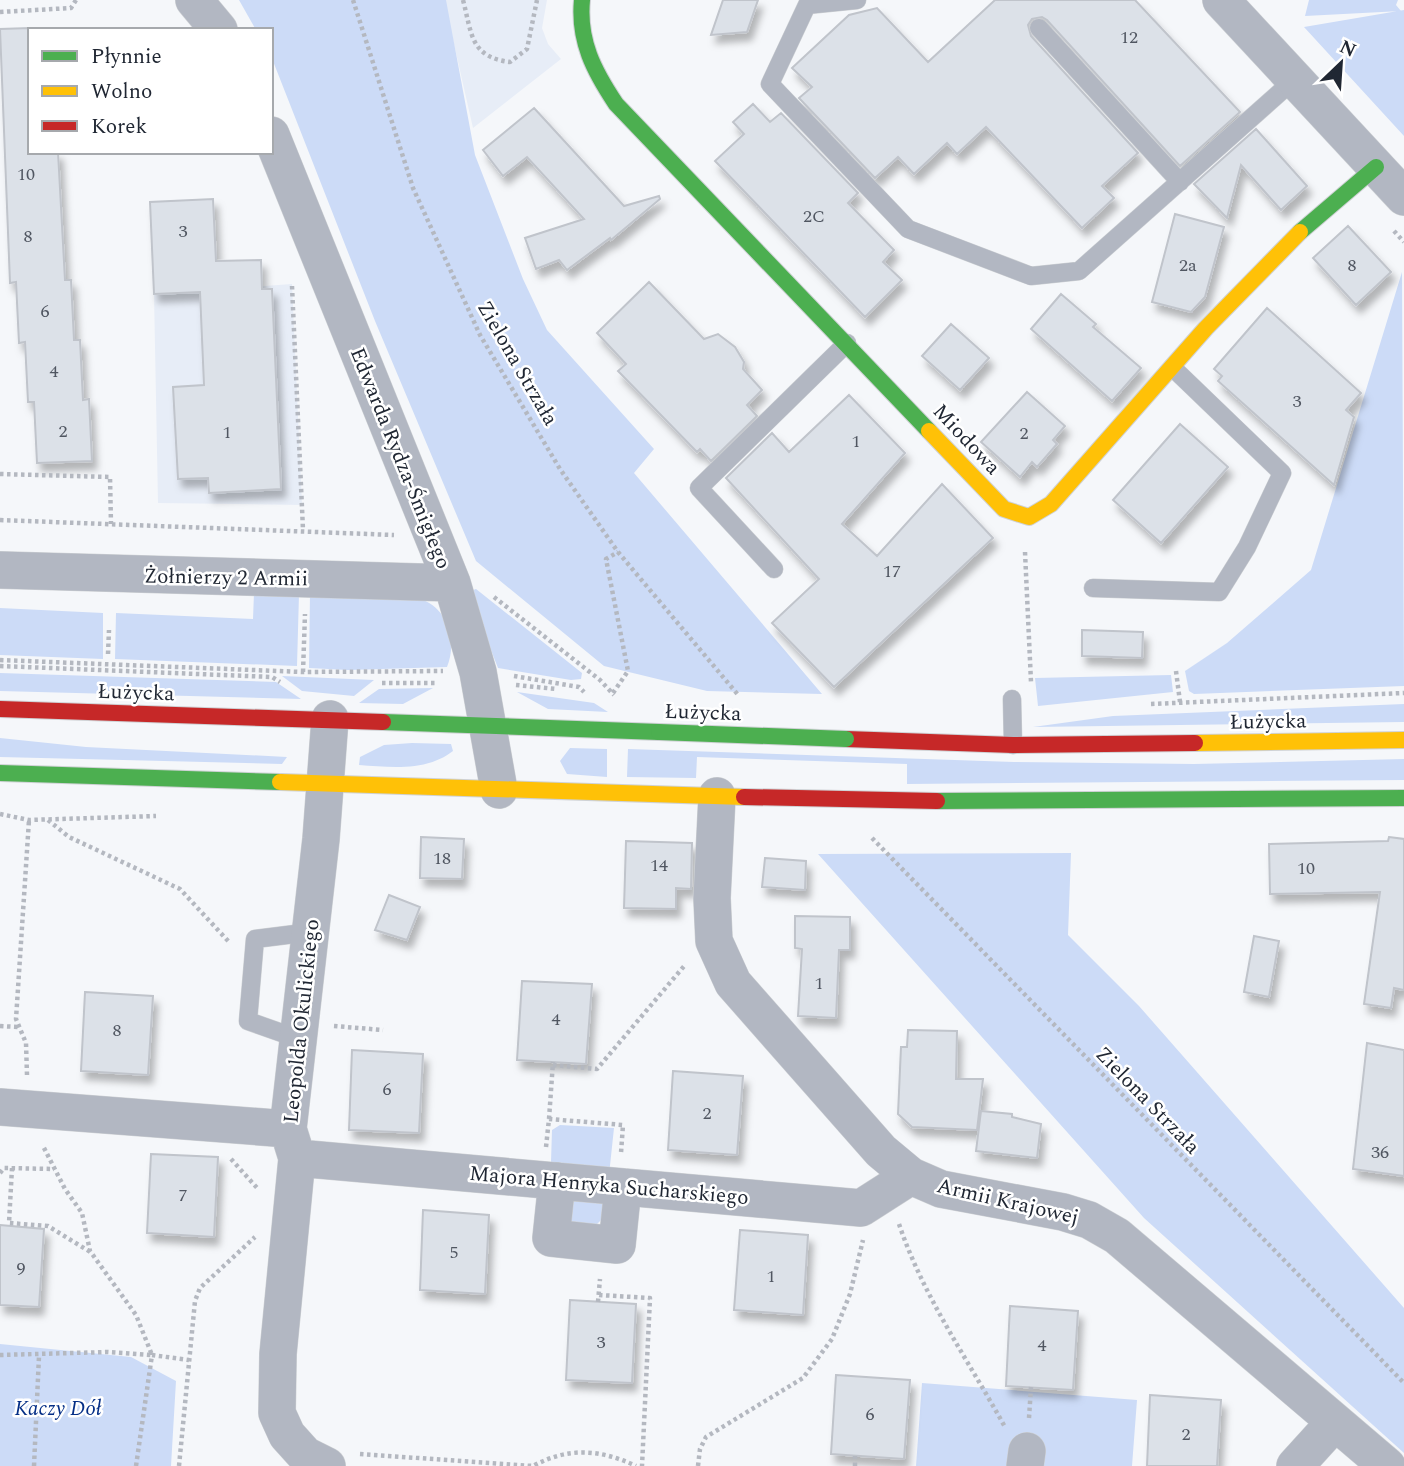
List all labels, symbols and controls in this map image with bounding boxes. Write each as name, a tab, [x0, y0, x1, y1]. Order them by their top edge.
house number: 12	[1120, 24, 1138, 51]
legend	[28, 28, 273, 154]
north arrow	[1306, 28, 1376, 98]
text: N	[1334, 33, 1361, 65]
text: Płynnie	[91, 41, 162, 73]
text: Wolno	[91, 76, 152, 108]
text: Korek	[91, 111, 148, 143]
house number: 10	[17, 161, 35, 188]
house number: 2C	[803, 203, 825, 230]
house number: 3	[179, 218, 188, 245]
house number: 8	[24, 223, 33, 250]
house number: 2a	[1179, 252, 1197, 279]
house number: 8	[1348, 252, 1357, 279]
street label: Zielona Strzała	[468, 295, 566, 433]
house number: 6	[41, 298, 50, 325]
street label: Edwarda Rydza-Śmigłego	[341, 343, 459, 574]
house number: 4	[50, 358, 59, 385]
house number: 3	[1293, 388, 1302, 415]
street label: Miodowa	[925, 397, 1008, 483]
house number: 2	[59, 418, 68, 445]
house number: 1	[223, 419, 232, 446]
house number: 2	[1020, 420, 1029, 447]
house number: 1	[852, 428, 861, 455]
house number: 17	[883, 558, 901, 585]
street label: Żołnierzy 2 Armii	[144, 561, 308, 595]
street label: Łużycka	[97, 676, 176, 710]
street label: Łużycka	[664, 696, 743, 730]
street label: Łużycka	[1229, 705, 1308, 739]
house number: 18	[433, 845, 451, 872]
house number: 14	[650, 852, 668, 879]
house number: 10	[1297, 855, 1315, 882]
street label: Leopolda Okulickiego	[275, 917, 329, 1125]
house number: 1	[815, 970, 824, 997]
house number: 4	[552, 1006, 561, 1033]
house number: 8	[113, 1017, 122, 1044]
street label: Zielona Strzała	[1087, 1039, 1208, 1163]
house number: 6	[383, 1076, 392, 1103]
house number: 2	[703, 1100, 712, 1127]
house number: 36	[1371, 1139, 1389, 1166]
street label: Majora Henryka Sucharskiego	[468, 1158, 750, 1214]
street label: Armii Krajowej	[934, 1170, 1082, 1234]
house number: 7	[179, 1182, 188, 1209]
house number: 5	[450, 1239, 459, 1266]
house number: 9	[17, 1255, 26, 1282]
house number: 1	[767, 1263, 776, 1290]
house number: 3	[597, 1329, 606, 1356]
house number: 4	[1038, 1332, 1047, 1359]
park label: Kaczy Dół	[15, 1393, 102, 1425]
house number: 6	[866, 1401, 875, 1428]
house number: 2	[1182, 1421, 1191, 1448]

